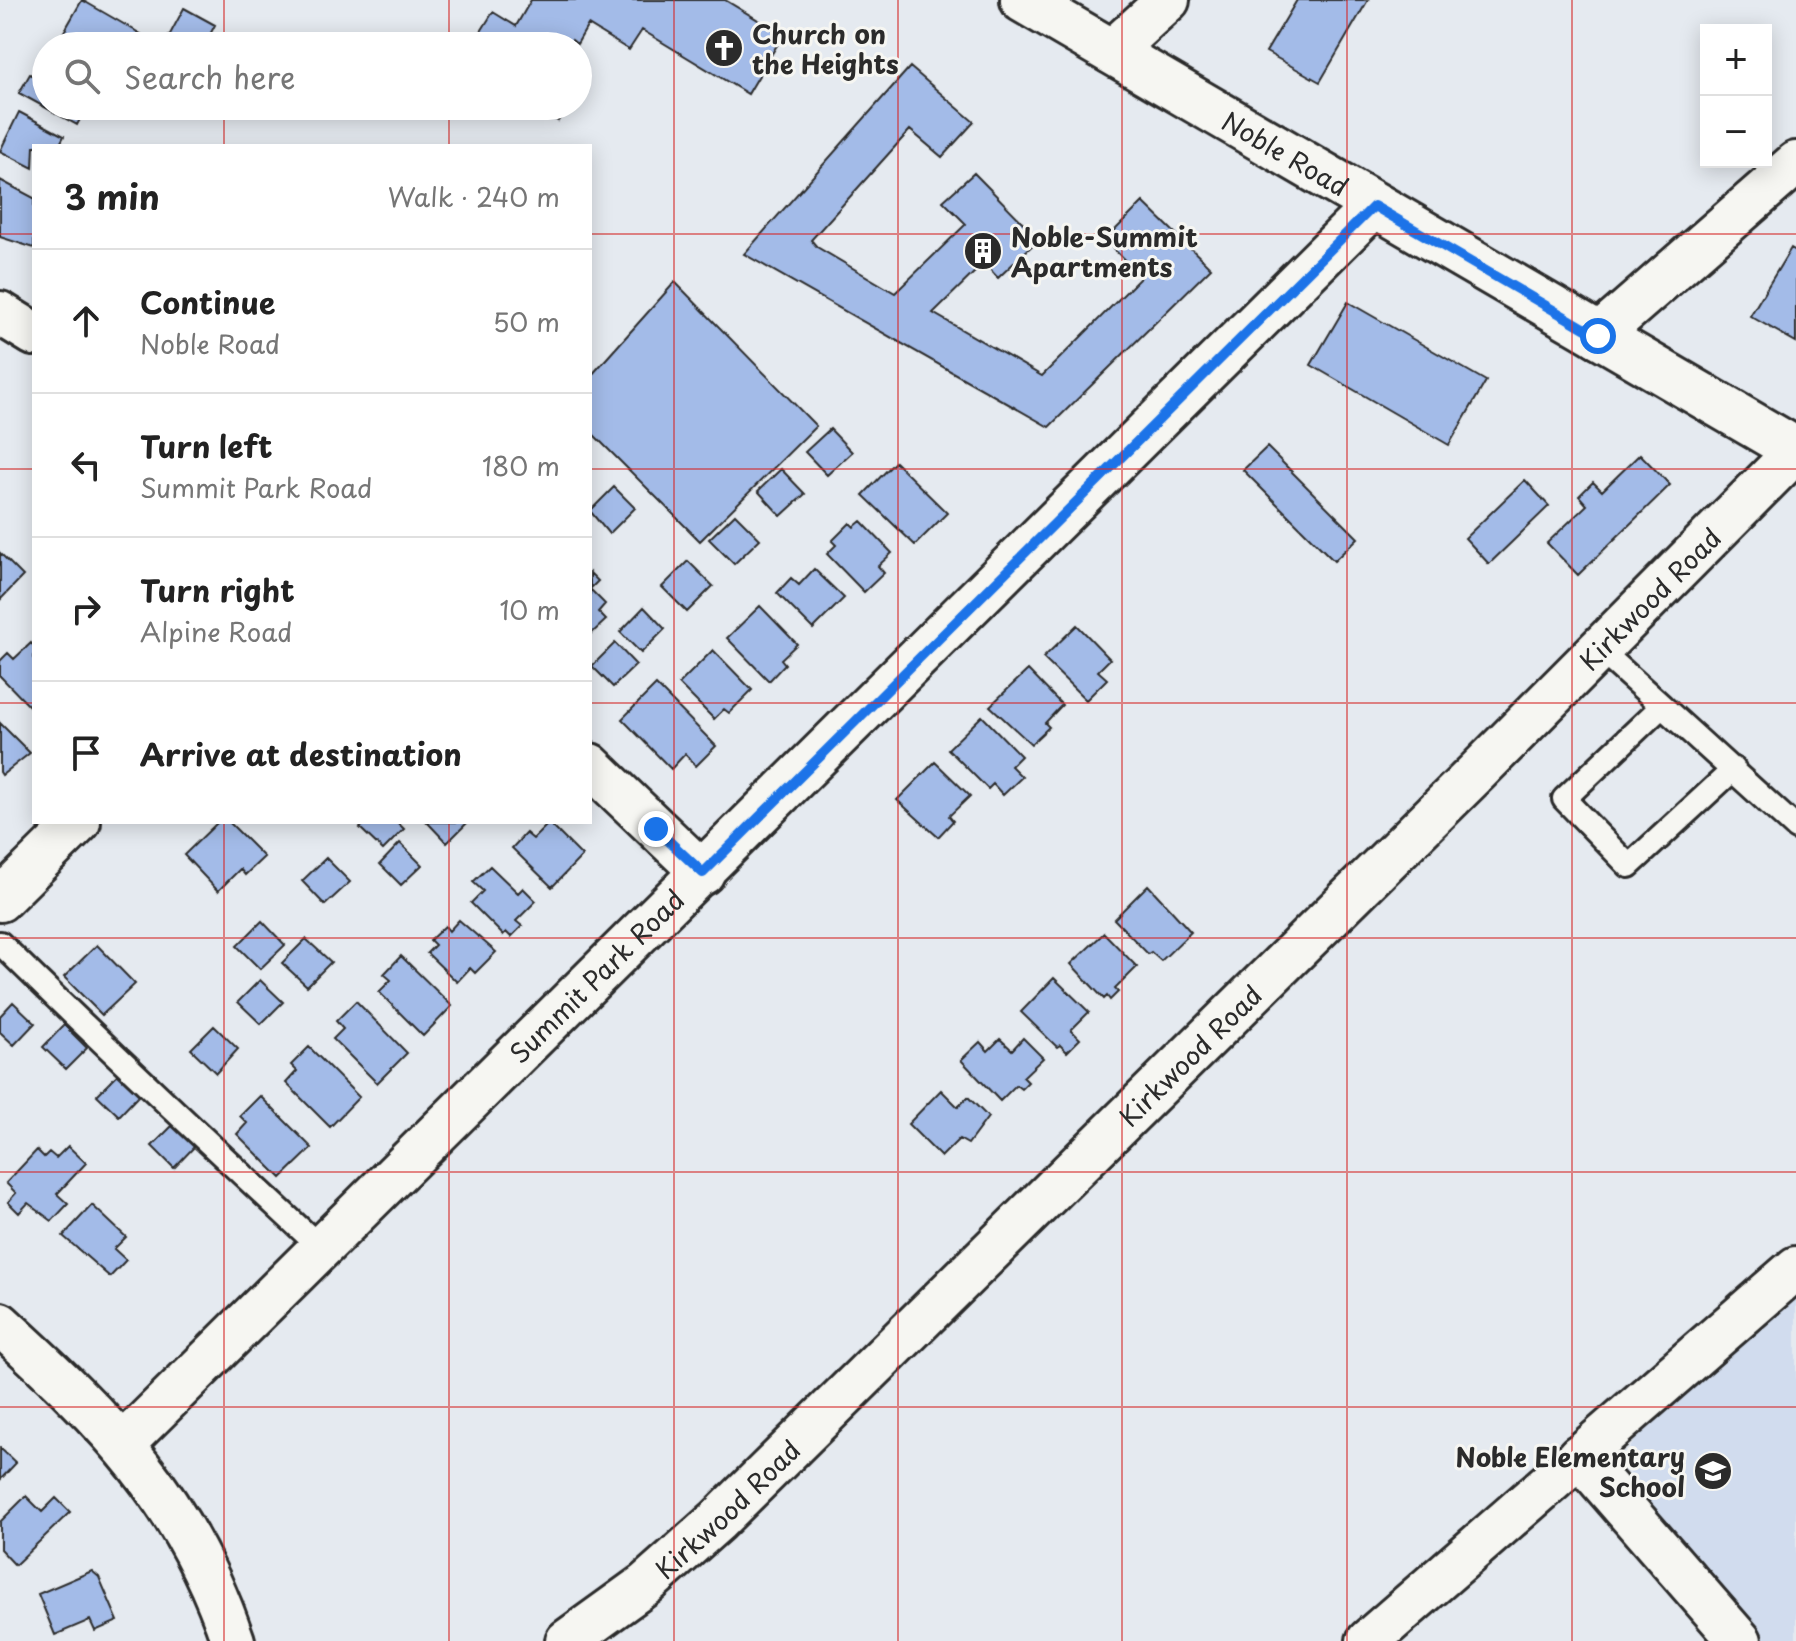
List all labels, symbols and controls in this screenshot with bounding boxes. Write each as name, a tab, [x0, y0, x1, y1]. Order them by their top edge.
place label: Church on the Heights	[752, 14, 899, 83]
map controls	[1700, 24, 1772, 168]
button: +	[1700, 24, 1772, 96]
church icon: Church on the Heights	[703, 27, 745, 69]
search box	[32, 32, 592, 120]
icon: search	[60, 54, 104, 98]
text: Search here	[124, 54, 296, 99]
button: −	[1700, 96, 1772, 168]
street label: Noble Road	[1215, 101, 1356, 205]
text: 3 min	[64, 170, 160, 222]
text: Walk · 240 m	[388, 177, 560, 216]
place label: Noble-Summit Apartments	[1011, 217, 1198, 286]
building icon: Noble-Summit Apartments	[962, 230, 1004, 272]
text: Continue	[140, 279, 275, 324]
icon: ahead	[64, 299, 108, 343]
text: 50 m	[493, 302, 560, 341]
route start	[1580, 318, 1616, 354]
text: Noble Road	[140, 324, 280, 363]
text: Turn left	[140, 423, 272, 468]
icon: left	[64, 443, 108, 487]
text: 180 m	[482, 446, 560, 485]
text: Summit Park Road	[140, 468, 372, 507]
street label: Kirkwood Road	[1570, 518, 1729, 679]
text: Turn right	[140, 567, 295, 612]
icon: right	[64, 587, 108, 631]
text: 10 m	[499, 590, 560, 629]
text: Alpine Road	[140, 612, 293, 651]
icon: arrive	[64, 731, 108, 775]
text: Arrive at destination	[140, 731, 462, 776]
route end	[638, 811, 674, 847]
street label: Summit Park Road	[500, 880, 692, 1072]
street label: Kirkwood Road	[1109, 975, 1270, 1135]
street label: Kirkwood Road	[646, 1430, 809, 1587]
place label: Noble Elementary School	[1456, 1437, 1685, 1506]
school or university icon: Noble Elementary School	[1692, 1450, 1734, 1492]

